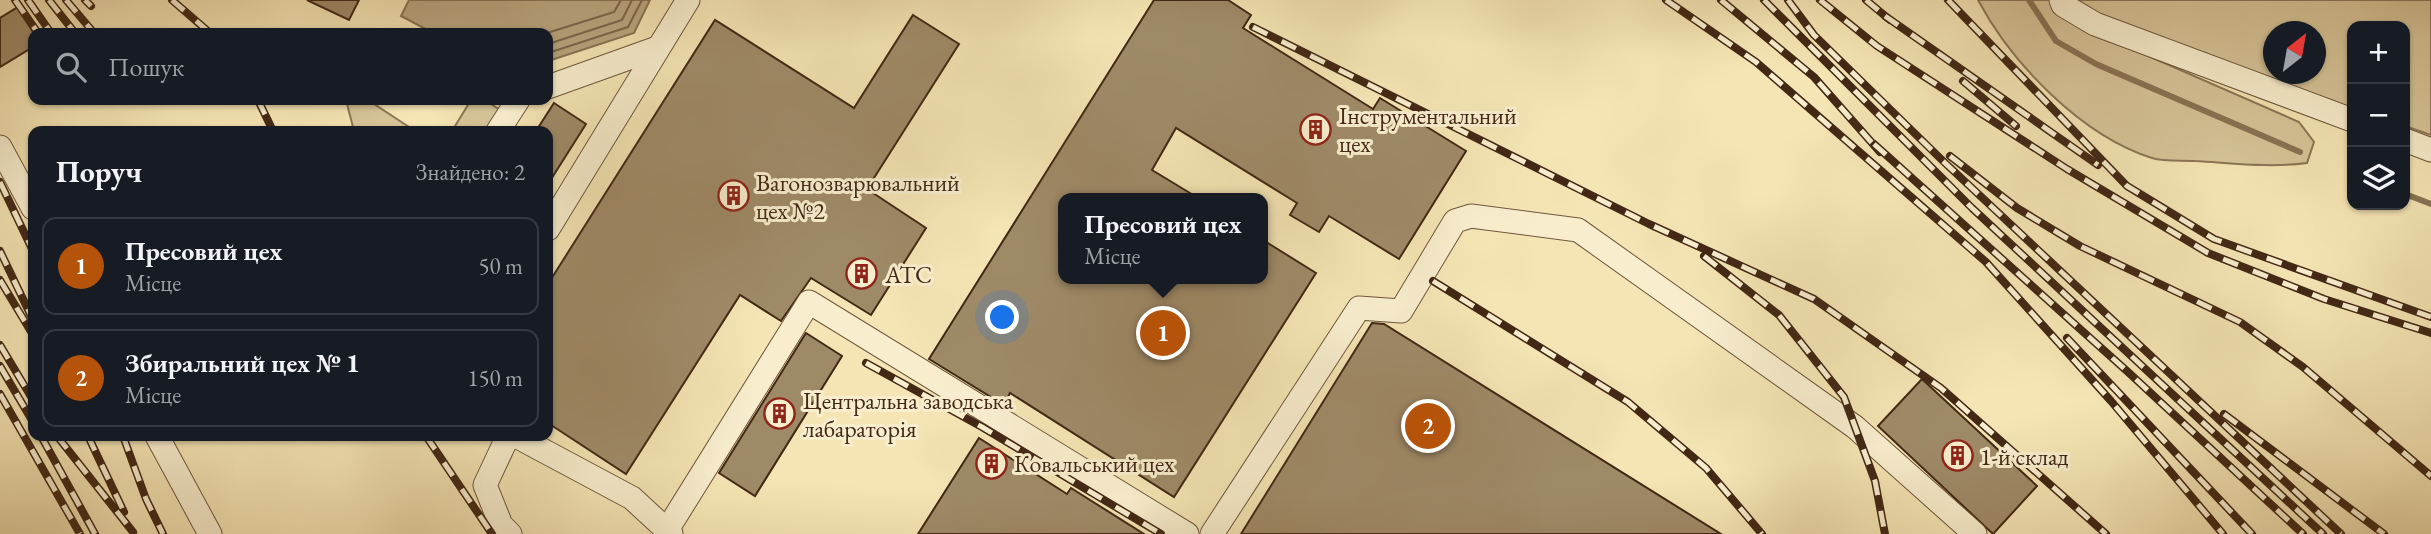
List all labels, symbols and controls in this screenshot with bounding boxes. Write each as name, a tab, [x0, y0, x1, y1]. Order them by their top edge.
north arrow	[2263, 21, 2326, 84]
map controls	[2347, 21, 2410, 210]
button: +	[2347, 21, 2410, 84]
search box	[28, 28, 553, 105]
icon: search	[52, 48, 90, 86]
text: Пошук	[108, 50, 184, 84]
button: −	[2347, 84, 2410, 147]
place label: Інструментальний цех	[1339, 100, 1517, 159]
building icon: Інструментальний цех	[1299, 112, 1333, 146]
button: layers	[2347, 147, 2410, 210]
text: Поруч	[56, 152, 142, 191]
text: Знайдено: 2	[416, 157, 525, 187]
place label: Вагонозварювальний цех №2	[756, 167, 960, 226]
building icon: Вагонозварювальний цех №2	[716, 179, 750, 213]
popup	[1058, 193, 1268, 284]
text: Пресовий цех	[1084, 207, 1242, 241]
text: Пресовий цех	[125, 234, 282, 268]
text: Місце	[1084, 241, 1140, 271]
text: 1	[75, 251, 87, 281]
text: 50 m	[478, 251, 523, 281]
building icon: АТС	[845, 257, 879, 291]
place label: АТС	[884, 259, 932, 290]
text: Місце	[125, 268, 181, 298]
your location	[985, 300, 1019, 334]
pin: 1	[1140, 307, 1186, 359]
text: Збиральний цех № 1	[125, 346, 360, 380]
text: 2	[75, 363, 87, 393]
text: 150 m	[467, 363, 523, 393]
text: Місце	[125, 380, 181, 410]
place label: Центральна заводська лабараторія	[803, 385, 1014, 444]
building icon: Центральна заводська лабараторія	[763, 397, 797, 431]
pin: 2	[1405, 400, 1451, 452]
building icon: 1-й склад	[1940, 439, 1974, 473]
place label: 1-й склад	[1980, 441, 2069, 472]
building icon: Ковальський цех	[974, 446, 1008, 480]
place label: Ковальський цех	[1014, 448, 1175, 479]

